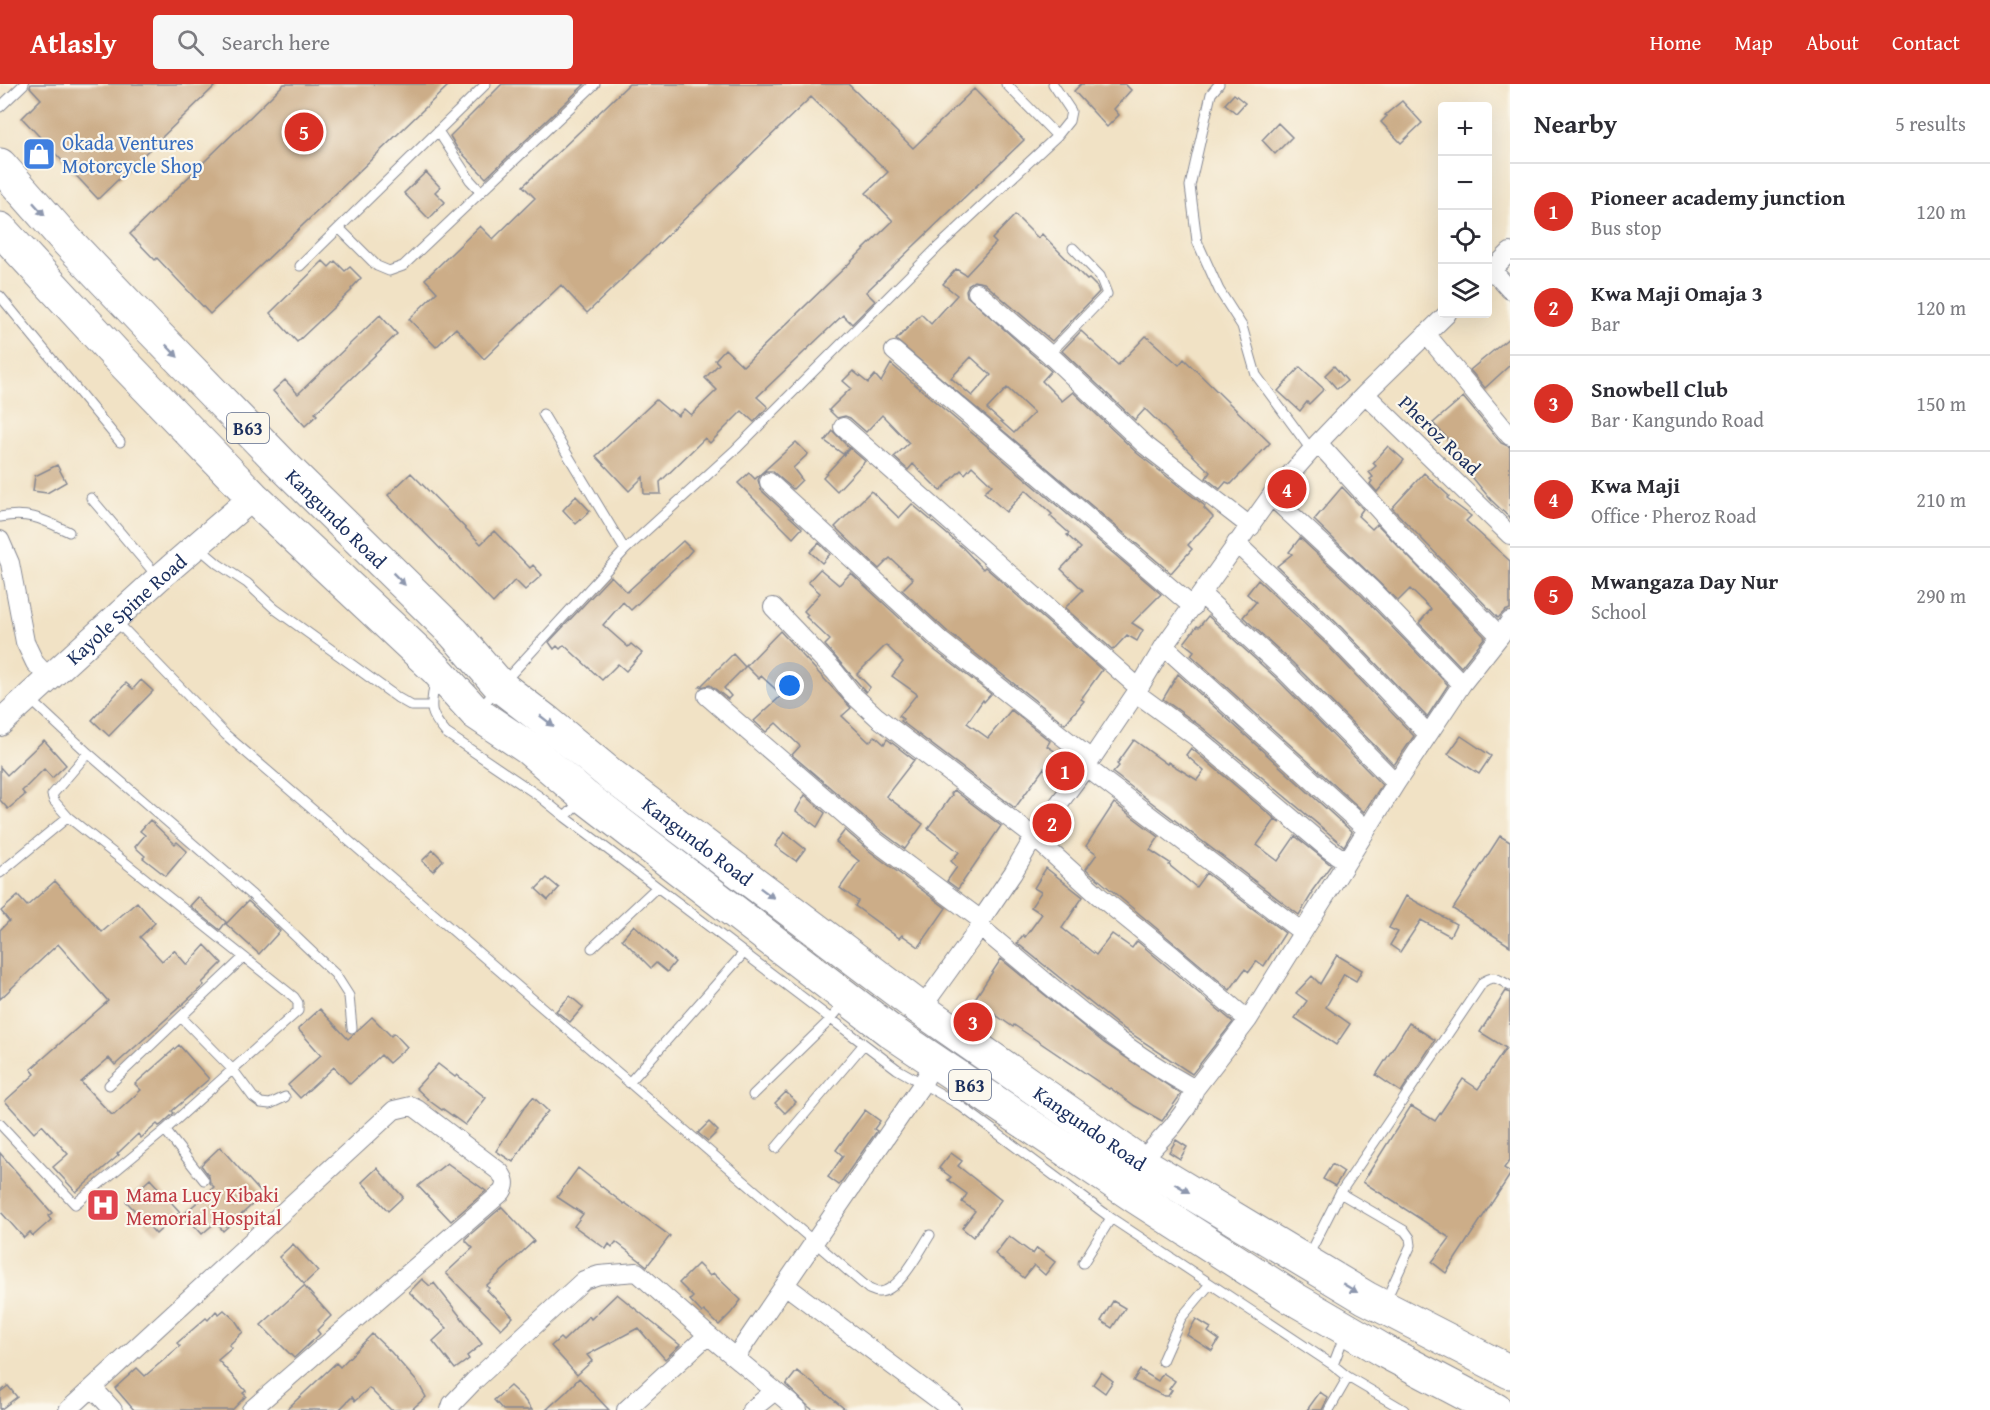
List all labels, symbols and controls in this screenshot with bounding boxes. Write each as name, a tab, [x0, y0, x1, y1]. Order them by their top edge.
search box	[153, 15, 573, 69]
text: Atlasly	[30, 22, 117, 63]
icon: search	[174, 26, 207, 59]
text: Search here	[222, 26, 330, 58]
text: Home	[1650, 27, 1701, 58]
text: Map	[1734, 27, 1773, 58]
text: About	[1806, 27, 1859, 58]
text: Contact	[1892, 27, 1960, 58]
map controls	[1438, 102, 1492, 318]
button: +	[1438, 102, 1492, 156]
text: Nearby	[1534, 104, 1617, 143]
text: 5 results	[1895, 109, 1966, 138]
pin: 5	[284, 110, 324, 154]
place label: Okada Ventures Motorcycle Shop	[62, 128, 203, 180]
shop icon: Okada Ventures Motorcycle Shop	[21, 136, 57, 172]
button: −	[1438, 156, 1492, 210]
text: Pioneer academy junction	[1591, 181, 1845, 213]
text: 1	[1548, 197, 1559, 226]
text: 120 m	[1916, 197, 1966, 226]
one-way arrow	[32, 201, 45, 216]
button: locate	[1438, 210, 1492, 264]
text: Bus stop	[1591, 213, 1662, 242]
button: layers	[1438, 264, 1492, 318]
text: Kwa Maji Omaja 3	[1591, 277, 1763, 309]
text: 2	[1548, 293, 1559, 322]
text: 120 m	[1916, 293, 1966, 322]
text: Bar	[1591, 309, 1620, 338]
one-way arrow	[165, 344, 179, 358]
text: Snowbell Club	[1591, 373, 1728, 405]
street label: Pheroz Road	[1392, 388, 1488, 482]
text: 3	[1548, 389, 1559, 418]
text: 150 m	[1916, 389, 1966, 418]
text: Bar · Kangundo Road	[1591, 405, 1764, 434]
road number: B63	[227, 413, 269, 443]
street label: Kangundo Road	[280, 461, 394, 575]
pin: 4	[1268, 466, 1306, 512]
text: Kwa Maji	[1591, 469, 1680, 501]
text: 4	[1548, 485, 1559, 514]
text: 210 m	[1916, 485, 1966, 514]
text: Office · Pheroz Road	[1591, 501, 1756, 530]
street label: Kayole Spine Road	[59, 546, 193, 671]
text: Mwangaza Day Nur	[1591, 565, 1778, 597]
one-way arrow	[391, 571, 405, 585]
text: 5	[1548, 581, 1559, 610]
text: 290 m	[1916, 581, 1966, 610]
text: School	[1591, 597, 1647, 626]
your location	[775, 671, 804, 700]
one-way arrow	[539, 715, 554, 727]
pin: 1	[1046, 748, 1084, 794]
street label: Kangundo Road	[637, 790, 760, 892]
pin: 2	[1032, 800, 1072, 846]
one-way arrow	[759, 886, 774, 898]
pin: 3	[954, 1000, 992, 1044]
road number: B63	[949, 1070, 991, 1100]
street label: Kangundo Road	[1028, 1078, 1153, 1177]
place label: Mama Lucy Kibaki Memorial Hospital	[126, 1180, 282, 1232]
one-way arrow	[1174, 1183, 1190, 1194]
hospital icon: Mama Lucy Kibaki Memorial Hospital	[85, 1187, 121, 1223]
one-way arrow	[1342, 1282, 1358, 1293]

